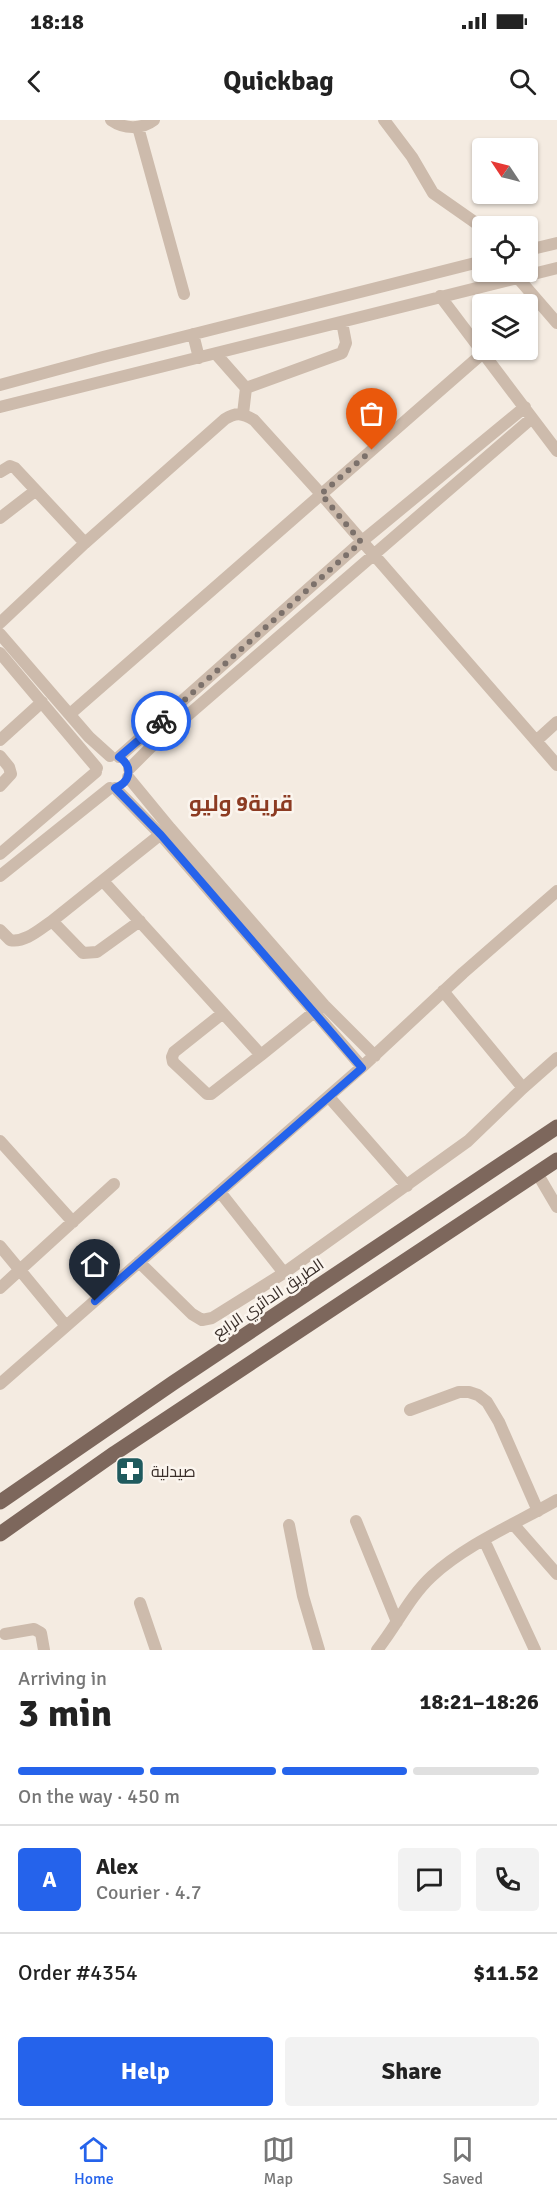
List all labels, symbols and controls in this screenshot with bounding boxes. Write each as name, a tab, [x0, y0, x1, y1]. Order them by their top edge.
text: 18:18	[30, 8, 84, 35]
icon: back	[18, 65, 51, 98]
text: Quickbag	[223, 65, 334, 98]
icon: search	[506, 65, 539, 98]
north arrow	[472, 138, 538, 204]
map controls	[472, 138, 538, 360]
button: locate	[472, 216, 538, 282]
button: layers	[472, 294, 538, 360]
pin	[346, 388, 397, 450]
icon: bag	[355, 397, 388, 430]
courier	[131, 691, 191, 751]
icon: bike	[145, 705, 178, 738]
district label: قرية9 وليو	[189, 790, 293, 817]
pin	[69, 1239, 120, 1301]
icon: home	[78, 1248, 111, 1281]
street label: الطريق الدائري الرابع	[209, 1254, 330, 1346]
pharmacy icon: صيدلية	[114, 1455, 146, 1487]
place label: صيدلية	[151, 1462, 196, 1482]
text: Arriving in	[18, 1666, 107, 1691]
text: 18:21–18:26	[420, 1688, 539, 1715]
text: 3 min	[18, 1689, 112, 1737]
text: On the way · 450 m	[18, 1784, 180, 1809]
button: chat	[398, 1848, 461, 1911]
button: phone	[476, 1848, 539, 1911]
text: Alex	[96, 1853, 138, 1880]
text: A	[42, 1866, 57, 1893]
text: Courier · 4.7	[96, 1880, 202, 1905]
text: Order #4354	[18, 1959, 138, 1986]
text: $11.52	[473, 1959, 539, 1986]
button: Help	[18, 2037, 273, 2106]
button: Share	[285, 2037, 539, 2106]
tab: Home	[74, 2133, 114, 2189]
tab: Map	[262, 2133, 295, 2189]
tab: Saved	[443, 2133, 483, 2189]

